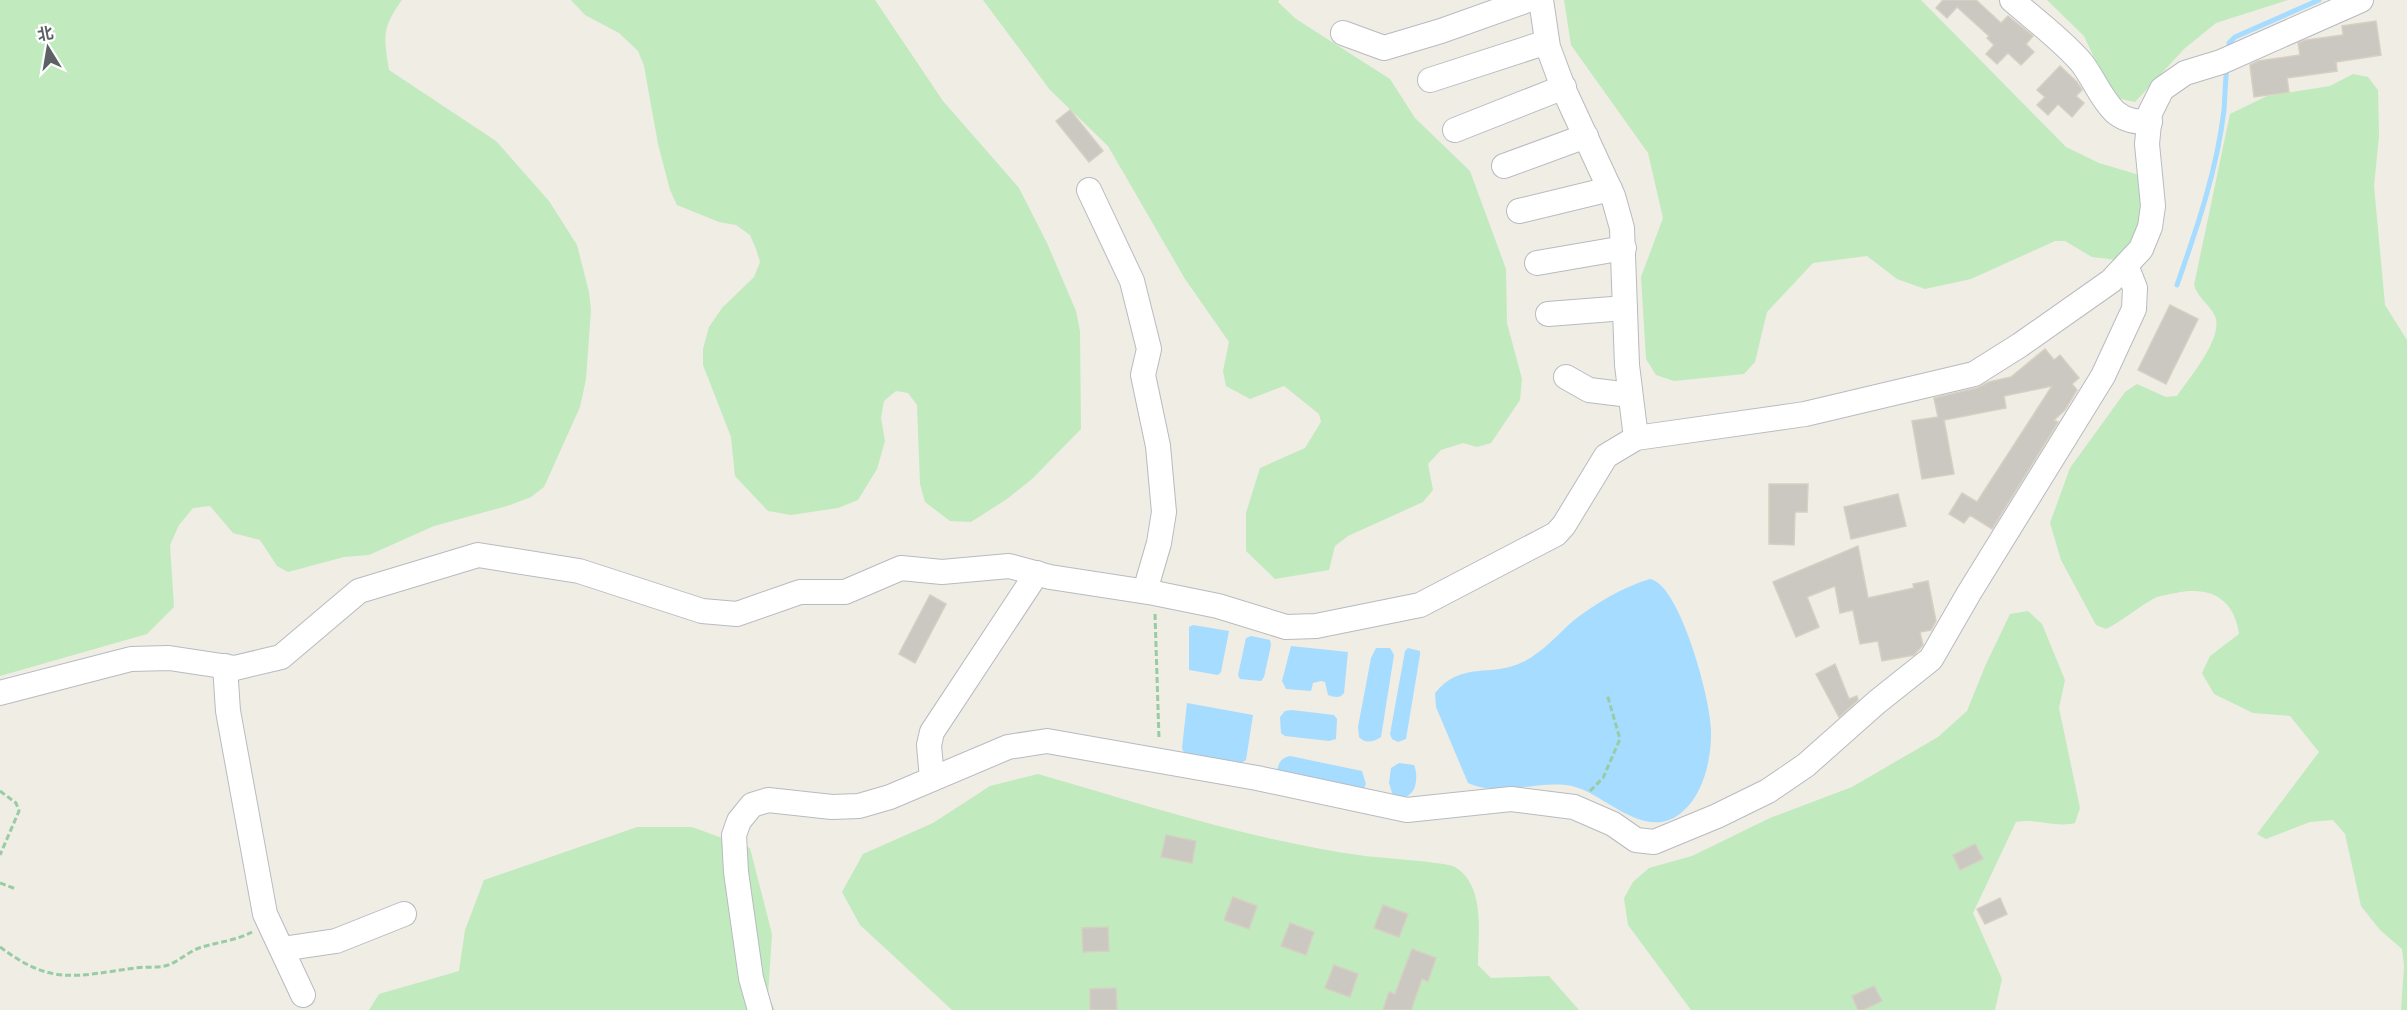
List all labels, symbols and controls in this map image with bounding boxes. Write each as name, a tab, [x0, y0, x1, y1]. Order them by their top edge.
north arrow	[18, 18, 78, 78]
text: 北	[36, 23, 55, 45]

